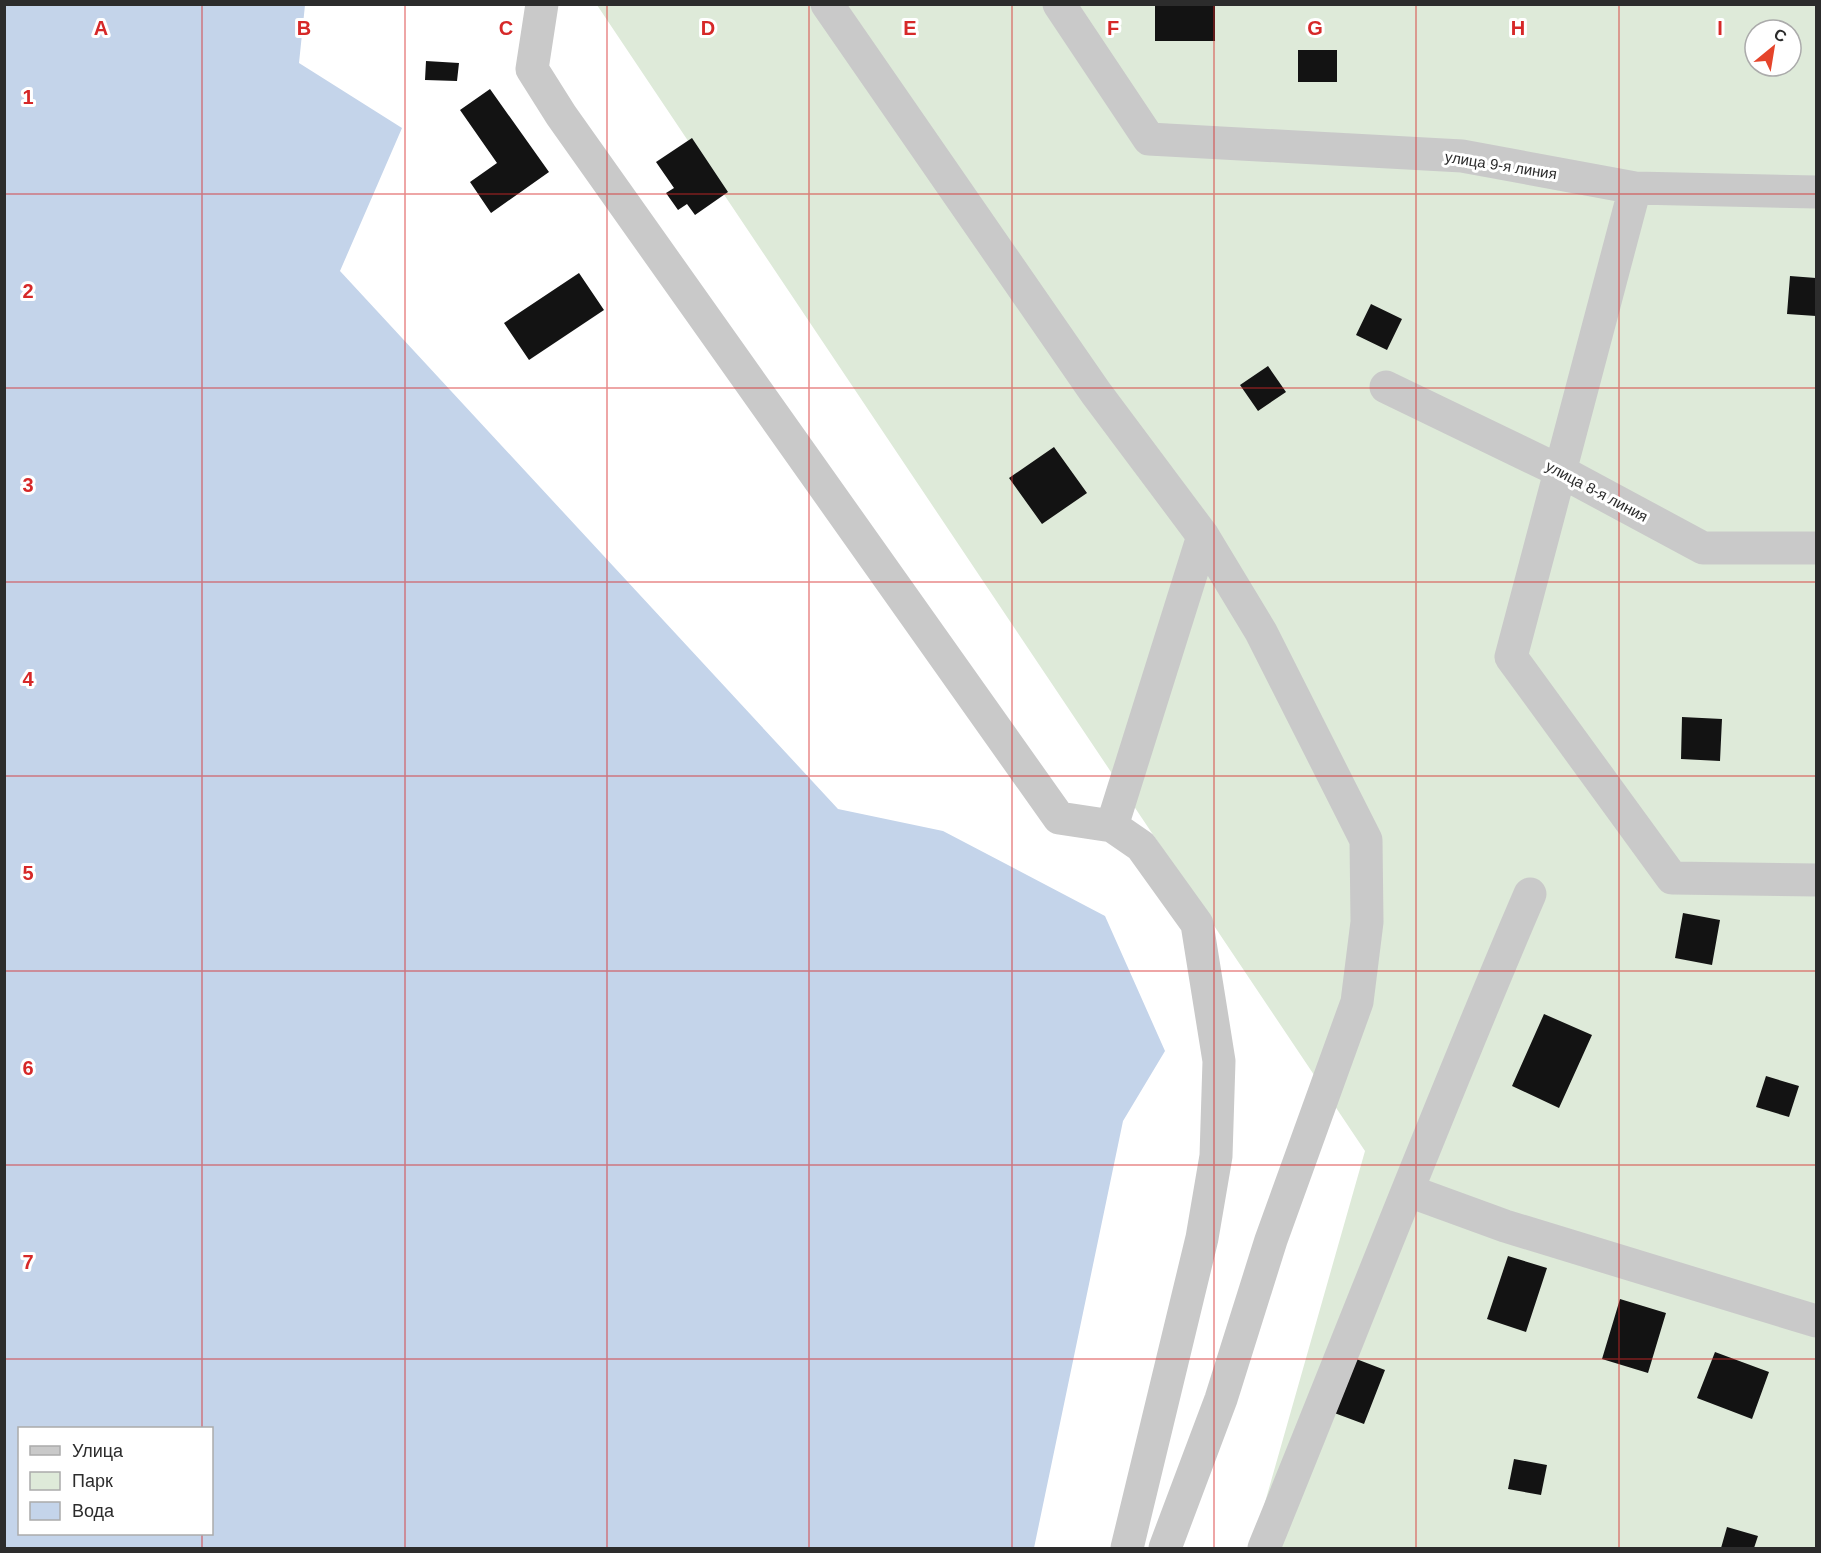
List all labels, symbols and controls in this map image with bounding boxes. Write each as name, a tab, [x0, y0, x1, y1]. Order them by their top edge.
text: A	[94, 17, 108, 39]
text: B	[297, 17, 311, 39]
text: C	[499, 17, 513, 39]
text: D	[701, 17, 715, 39]
text: E	[903, 17, 917, 39]
text: F	[1107, 17, 1119, 39]
text: G	[1307, 17, 1323, 39]
text: H	[1511, 17, 1525, 39]
text: I	[1717, 17, 1723, 39]
north arrow	[1743, 18, 1803, 78]
text: С	[1771, 25, 1790, 46]
text: 1	[22, 86, 34, 108]
street label: улица 9-я линия	[1444, 148, 1558, 182]
text: 2	[22, 280, 34, 302]
street label: улица 8-я линия	[1543, 457, 1651, 525]
text: 3	[22, 474, 34, 496]
text: 4	[22, 668, 34, 690]
text: 5	[22, 862, 34, 884]
text: 6	[22, 1057, 34, 1079]
text: 7	[22, 1251, 34, 1273]
legend	[18, 1427, 213, 1535]
text: Улица	[72, 1441, 124, 1461]
text: Парк	[72, 1471, 113, 1491]
text: Вода	[72, 1501, 115, 1521]

